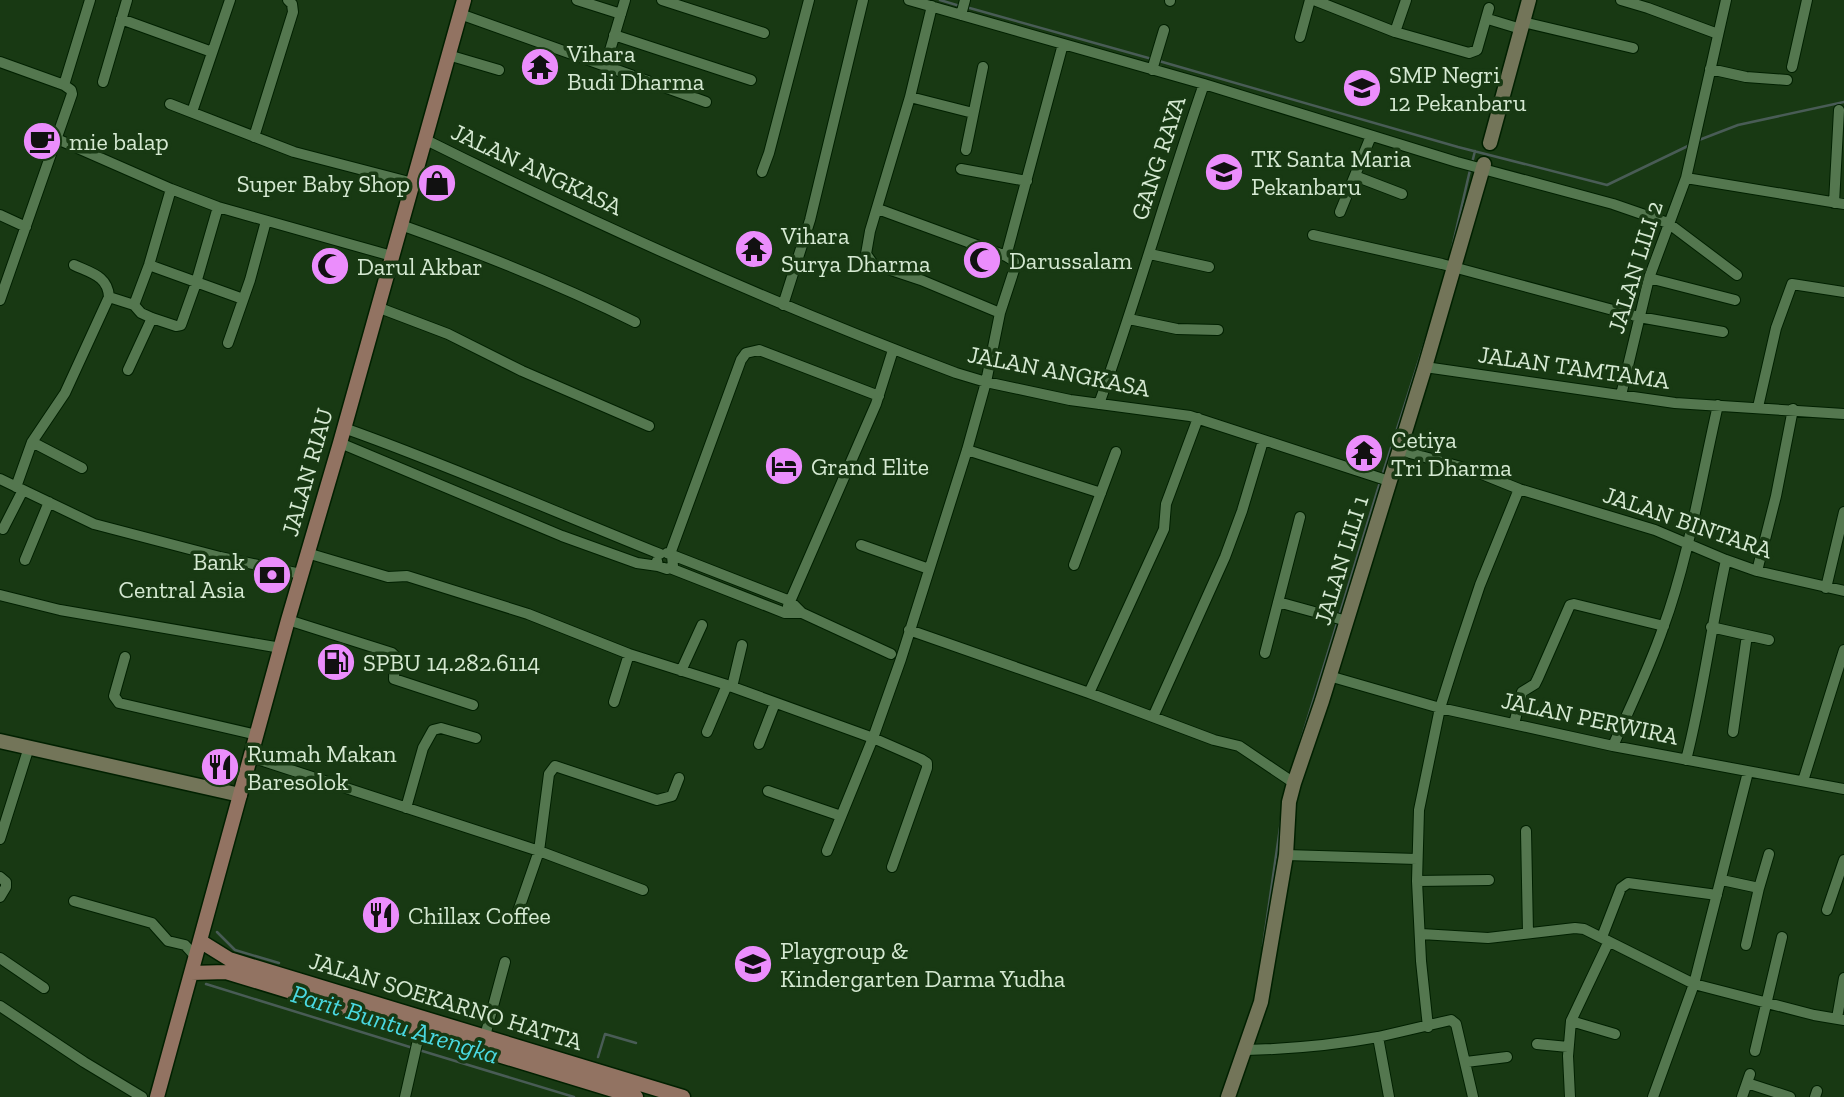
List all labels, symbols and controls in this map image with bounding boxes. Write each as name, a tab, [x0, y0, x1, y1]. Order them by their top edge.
place label: Vihara Budi Dharma	[566, 39, 705, 96]
temple icon: Vihara Budi Dharma	[519, 46, 561, 88]
place label: SMP Negri 12 Pekanbaru	[1389, 60, 1527, 117]
school or university icon: SMP Negri 12 Pekanbaru	[1341, 67, 1383, 109]
street label: GANG RAYA	[1124, 92, 1192, 224]
street label: JALAN ANGKASA	[447, 117, 627, 221]
cafe icon: mie balap	[21, 120, 63, 162]
place label: mie balap	[69, 127, 169, 156]
place label: TK Santa Maria Pekanbaru	[1251, 144, 1412, 201]
school or university icon: TK Santa Maria Pekanbaru	[1203, 151, 1245, 193]
shop icon: Super Baby Shop	[416, 162, 458, 204]
place label: Super Baby Shop	[237, 169, 410, 198]
street label: JALAN LILI 2	[1601, 197, 1669, 337]
place label: Vihara Surya Dharma	[780, 221, 931, 278]
temple icon: Vihara Surya Dharma	[733, 228, 775, 270]
mosque icon: Darussalam	[961, 239, 1003, 281]
mosque icon: Darul Akbar	[309, 245, 351, 287]
place label: Darussalam	[1009, 246, 1133, 275]
place label: Darul Akbar	[357, 252, 483, 281]
street label: JALAN ANGKASA	[965, 339, 1153, 403]
street label: JALAN TAMTAMA	[1476, 339, 1672, 395]
street label: JALAN RIAU	[275, 405, 339, 539]
place label: Cetiya Tri Dharma	[1391, 425, 1512, 482]
temple icon: Cetiya Tri Dharma	[1343, 432, 1385, 474]
hotel icon: Grand Elite	[763, 445, 805, 487]
place label: Grand Elite	[811, 452, 929, 481]
street label: JALAN BINTARA	[1600, 479, 1777, 565]
street label: JALAN LILI 1	[1308, 492, 1374, 628]
place label: Bank Central Asia	[118, 547, 246, 604]
bank icon: Bank Central Asia	[251, 554, 293, 596]
fuel station icon: SPBU 14.282.6114	[315, 641, 357, 683]
place label: SPBU 14.282.6114	[363, 648, 540, 677]
street label: JALAN PERWIRA	[1499, 685, 1681, 751]
place label: Rumah Makan Baresolok	[247, 739, 397, 796]
restaurant icon: Rumah Makan Baresolok	[199, 746, 241, 788]
restaurant icon: Chillax Coffee	[360, 894, 402, 936]
place label: Chillax Coffee	[408, 901, 551, 930]
place label: Playgroup & Kindergarten Darma Yudha	[780, 936, 1066, 993]
school or university icon: Playgroup & Kindergarten Darma Yudha	[732, 943, 774, 985]
street label: JALAN SOEKARNO HATTA	[306, 946, 586, 1057]
water label: Parit Buntu Arengka	[287, 977, 503, 1071]

